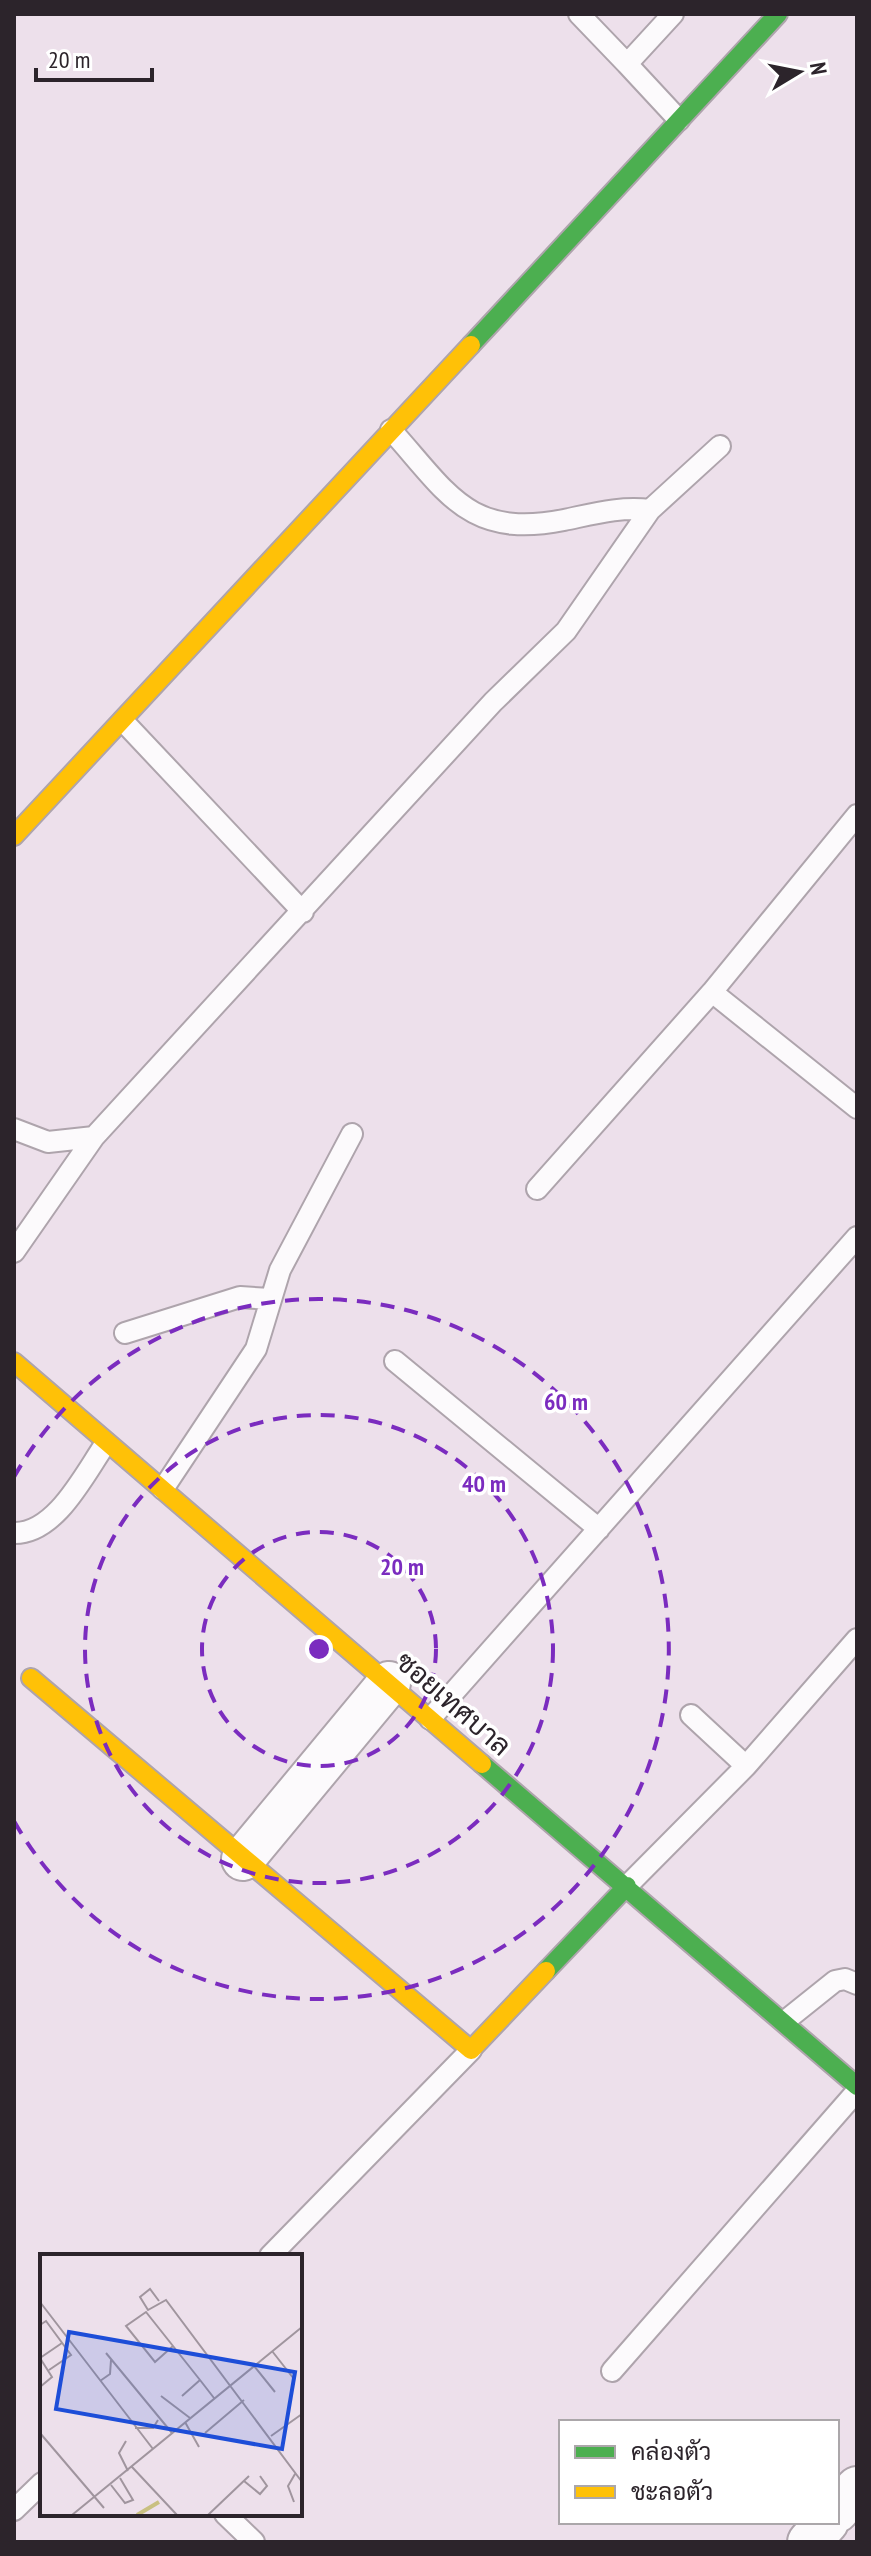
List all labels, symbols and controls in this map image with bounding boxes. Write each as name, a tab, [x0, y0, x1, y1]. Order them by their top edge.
scale bar	[36, 32, 152, 82]
north arrow	[759, 32, 839, 112]
text: 20 m	[48, 44, 90, 75]
text: N	[804, 60, 834, 77]
text: 60 m	[544, 1386, 588, 1417]
text: 40 m	[462, 1468, 506, 1499]
text: 20 m	[380, 1551, 424, 1582]
centre of rings	[305, 1635, 333, 1663]
street label: ซอยเทศบาล	[388, 1643, 520, 1763]
inset map	[40, 2254, 302, 2516]
legend	[559, 2420, 839, 2524]
text: คล่องตัว	[631, 2436, 711, 2467]
text: ชะลอตัว	[631, 2476, 713, 2507]

